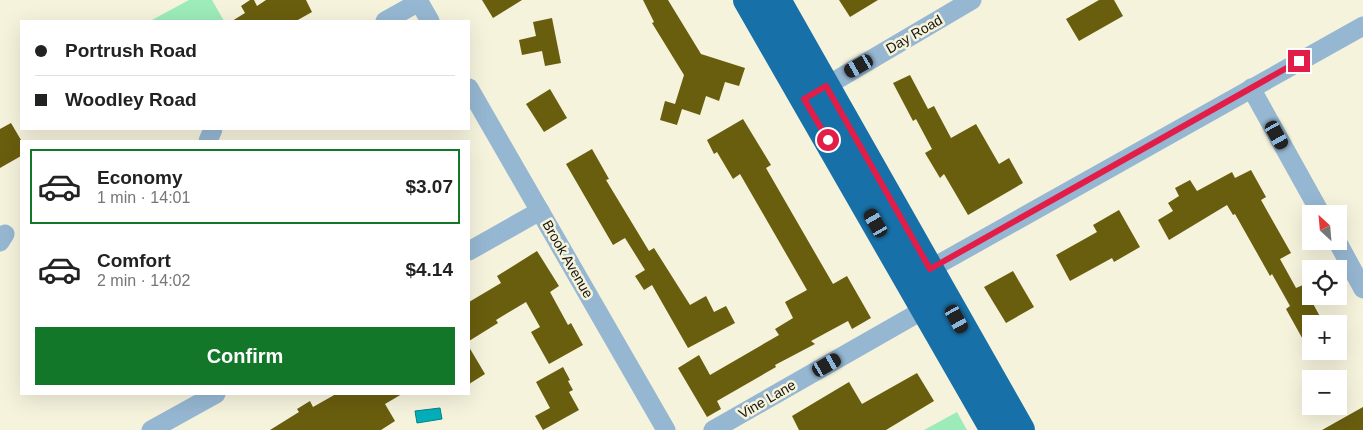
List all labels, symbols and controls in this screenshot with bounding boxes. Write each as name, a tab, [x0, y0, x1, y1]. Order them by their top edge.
street label: Day Road	[883, 12, 945, 56]
text: Portrush Road	[65, 40, 197, 61]
route end	[1288, 50, 1310, 72]
car	[842, 52, 875, 80]
text: Woodley Road	[65, 89, 197, 110]
car	[1263, 118, 1290, 152]
route start	[817, 129, 839, 151]
icon: car	[37, 164, 82, 209]
text: Economy	[97, 167, 183, 188]
text: $3.07	[405, 176, 453, 197]
text: 1 min · 14:01	[97, 189, 190, 206]
north arrow	[1302, 205, 1348, 250]
map controls	[1302, 205, 1347, 415]
car	[862, 206, 889, 240]
street label: Brook Avenue	[539, 217, 597, 301]
icon: car	[37, 247, 82, 292]
text: Comfort	[97, 250, 171, 271]
text: $4.14	[405, 259, 453, 280]
button: locate	[1302, 260, 1347, 305]
text: 2 min · 14:02	[97, 272, 190, 289]
car	[943, 302, 970, 336]
button: +	[1302, 315, 1347, 360]
button: Confirm	[35, 327, 455, 385]
car	[810, 351, 843, 379]
button: −	[1302, 370, 1347, 415]
street label: Vine Lane	[736, 376, 798, 422]

